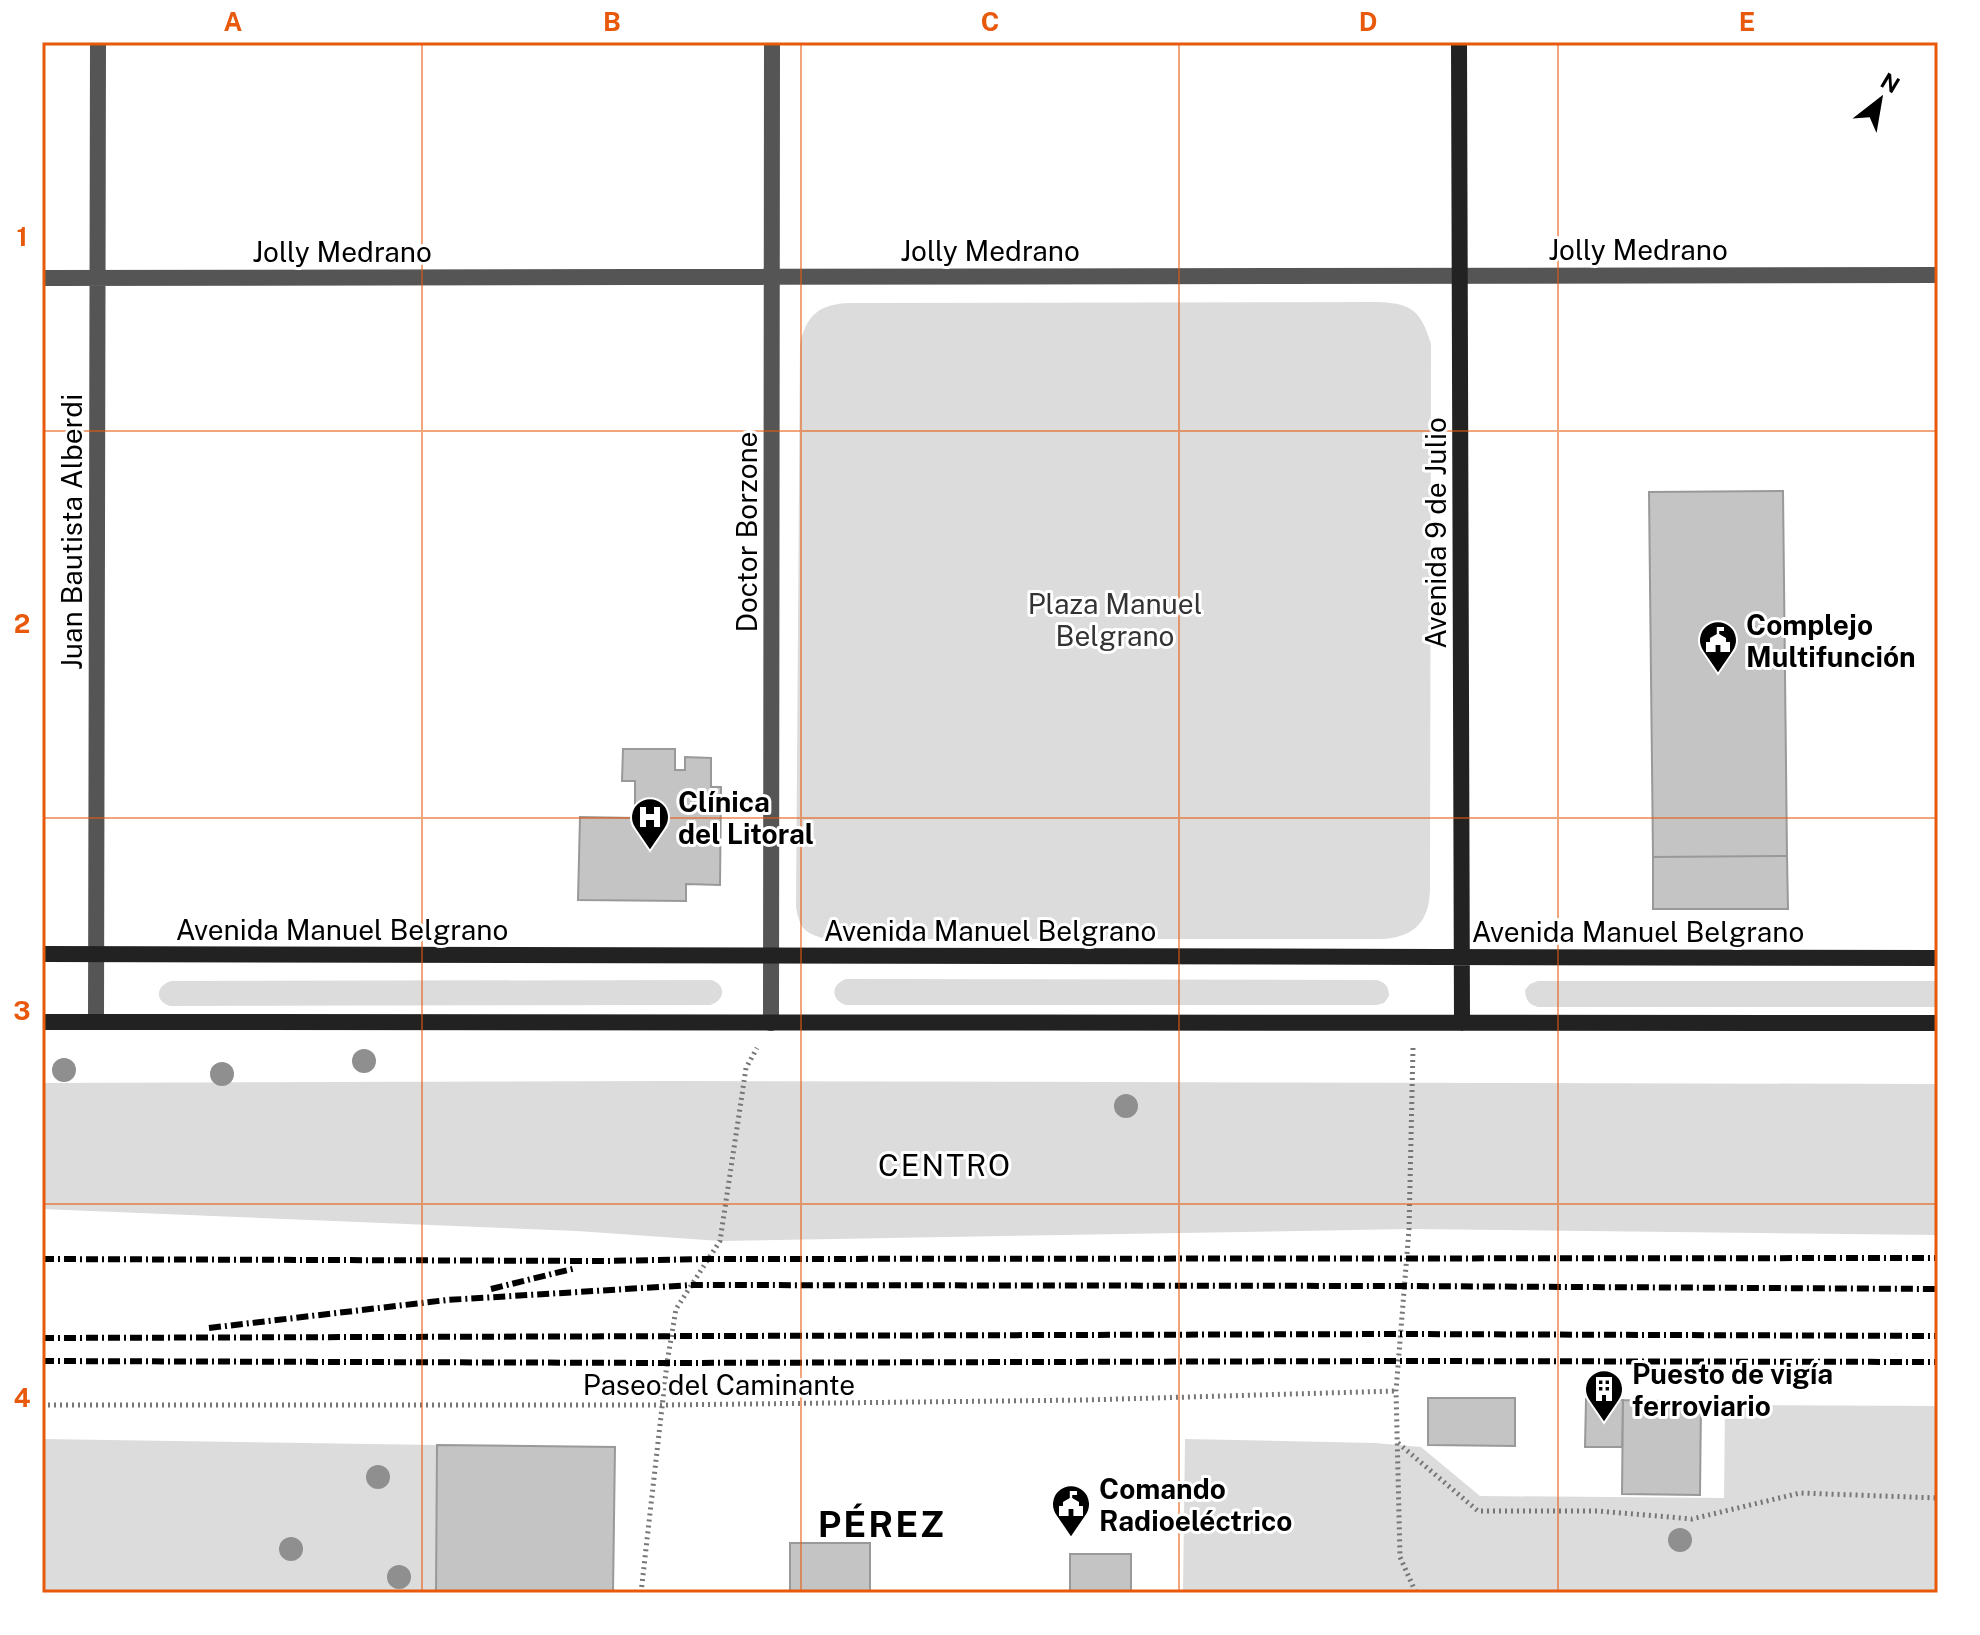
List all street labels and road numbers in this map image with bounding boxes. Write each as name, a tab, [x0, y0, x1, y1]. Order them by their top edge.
street label: Jolly Medrano	[1548, 233, 1728, 266]
street label: Jolly Medrano	[900, 234, 1080, 267]
street label: Jolly Medrano	[252, 235, 432, 268]
street label: Juan Bautista Alberdi	[55, 394, 88, 670]
street label: Avenida 9 de Julio	[1419, 417, 1452, 649]
street label: Doctor Borzone	[730, 432, 763, 632]
street label: Avenida Manuel Belgrano	[176, 913, 508, 946]
street label: Avenida Manuel Belgrano	[824, 914, 1156, 947]
street label: Avenida Manuel Belgrano	[1472, 915, 1804, 948]
street label: Paseo del Caminante	[583, 1368, 855, 1401]

